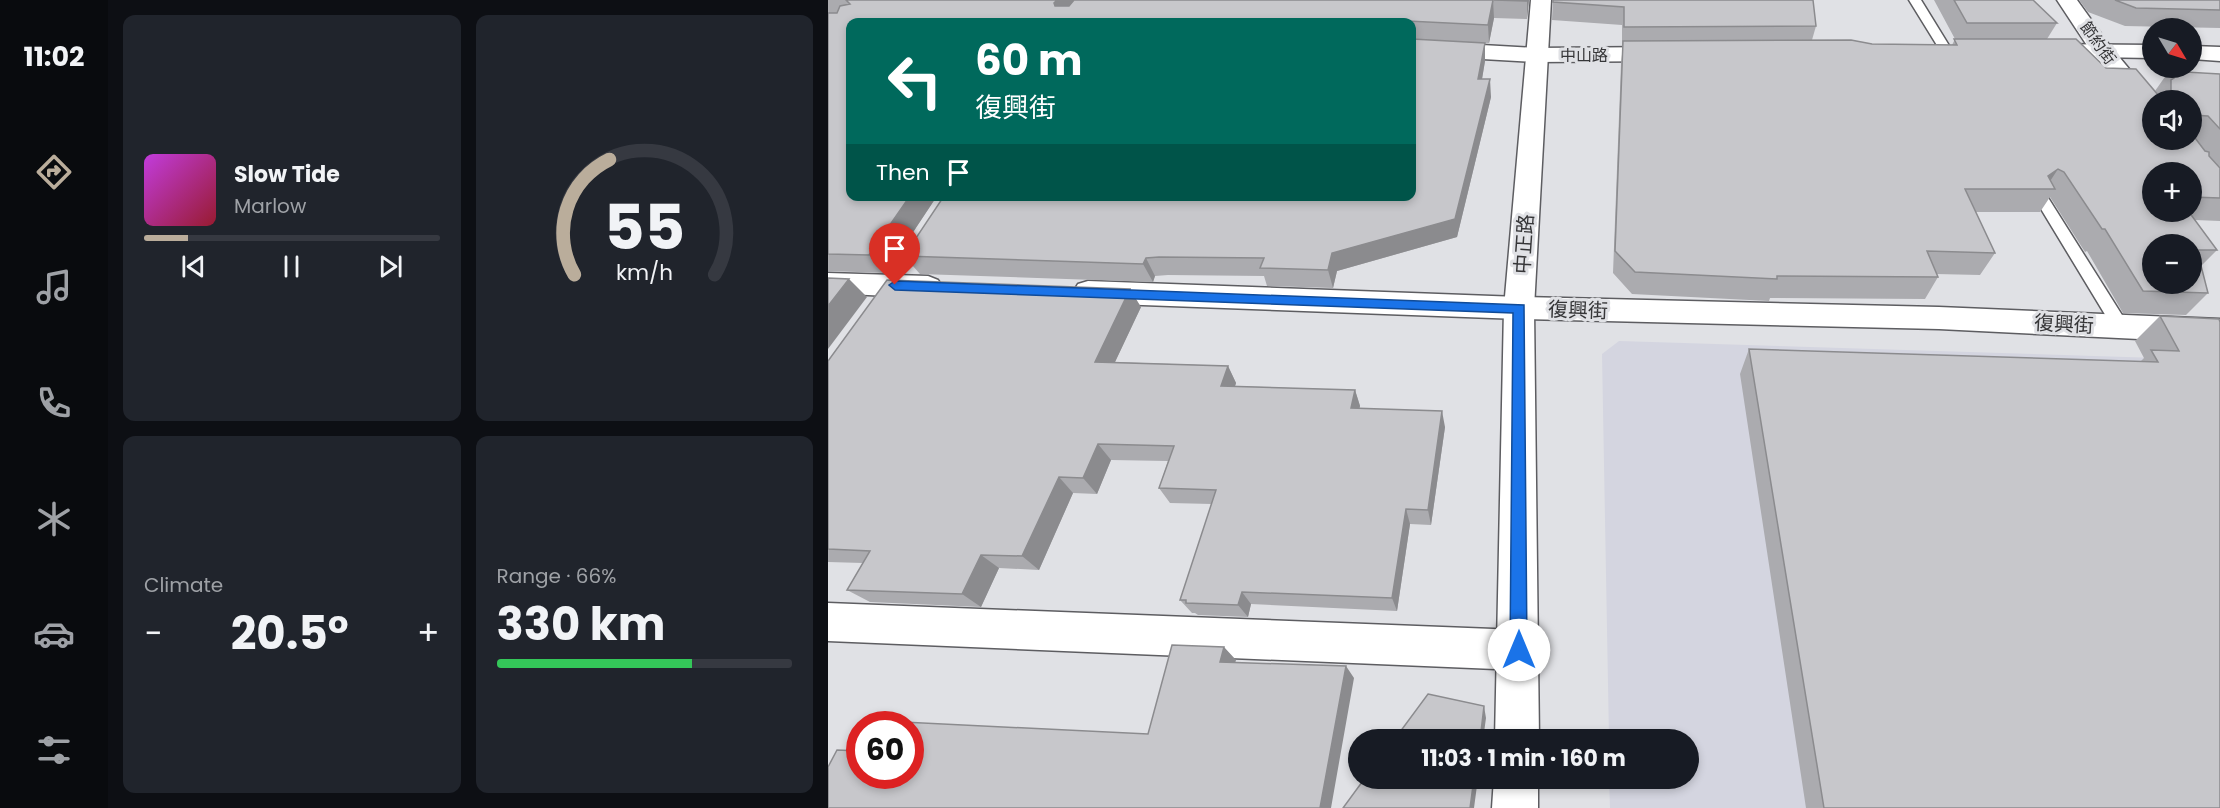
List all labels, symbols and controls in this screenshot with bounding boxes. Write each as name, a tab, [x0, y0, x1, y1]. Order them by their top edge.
street label: 節約街	[2075, 17, 2121, 69]
north arrow	[2142, 18, 2202, 78]
map controls	[2142, 18, 2202, 294]
text: 60 m	[975, 31, 1083, 90]
text: 11:02	[24, 38, 85, 75]
icon: left	[876, 42, 954, 120]
street label: 中山路	[1560, 44, 1608, 67]
text: 復興街	[975, 89, 1056, 126]
button: sound	[2142, 90, 2202, 150]
icon: directions	[33, 151, 75, 193]
icon: arrive	[942, 156, 975, 189]
text: Then	[876, 157, 930, 188]
text: Slow Tide	[234, 159, 340, 190]
button: +	[2142, 162, 2202, 222]
text: 55	[604, 183, 685, 271]
text: Marlow	[234, 192, 306, 220]
street label: 中正路	[1508, 213, 1540, 275]
pin	[869, 223, 920, 285]
icon: arrive	[878, 232, 911, 265]
button: −	[2142, 234, 2202, 294]
icon: previous	[177, 250, 210, 283]
icon: pause	[275, 250, 308, 283]
icon: next	[374, 250, 407, 283]
text: km/h	[616, 258, 673, 289]
icon: music	[33, 266, 75, 308]
street label: 復興街	[1548, 295, 1608, 325]
street label: 復興街	[2033, 308, 2095, 340]
icon: phone	[33, 382, 75, 424]
icon: climate	[33, 498, 75, 540]
text: Range · 66%	[497, 562, 616, 590]
text: Climate	[144, 571, 223, 599]
text: 330 km	[497, 593, 665, 656]
text: 20.5°	[231, 602, 348, 665]
text: −	[144, 610, 162, 657]
text: +	[417, 610, 439, 657]
icon: car	[33, 613, 75, 655]
position arrow	[1487, 618, 1551, 682]
speed limit sign: 60	[846, 711, 924, 789]
icon: filters	[33, 729, 75, 771]
text: 11:03 · 1 min · 160 m	[1421, 743, 1626, 774]

